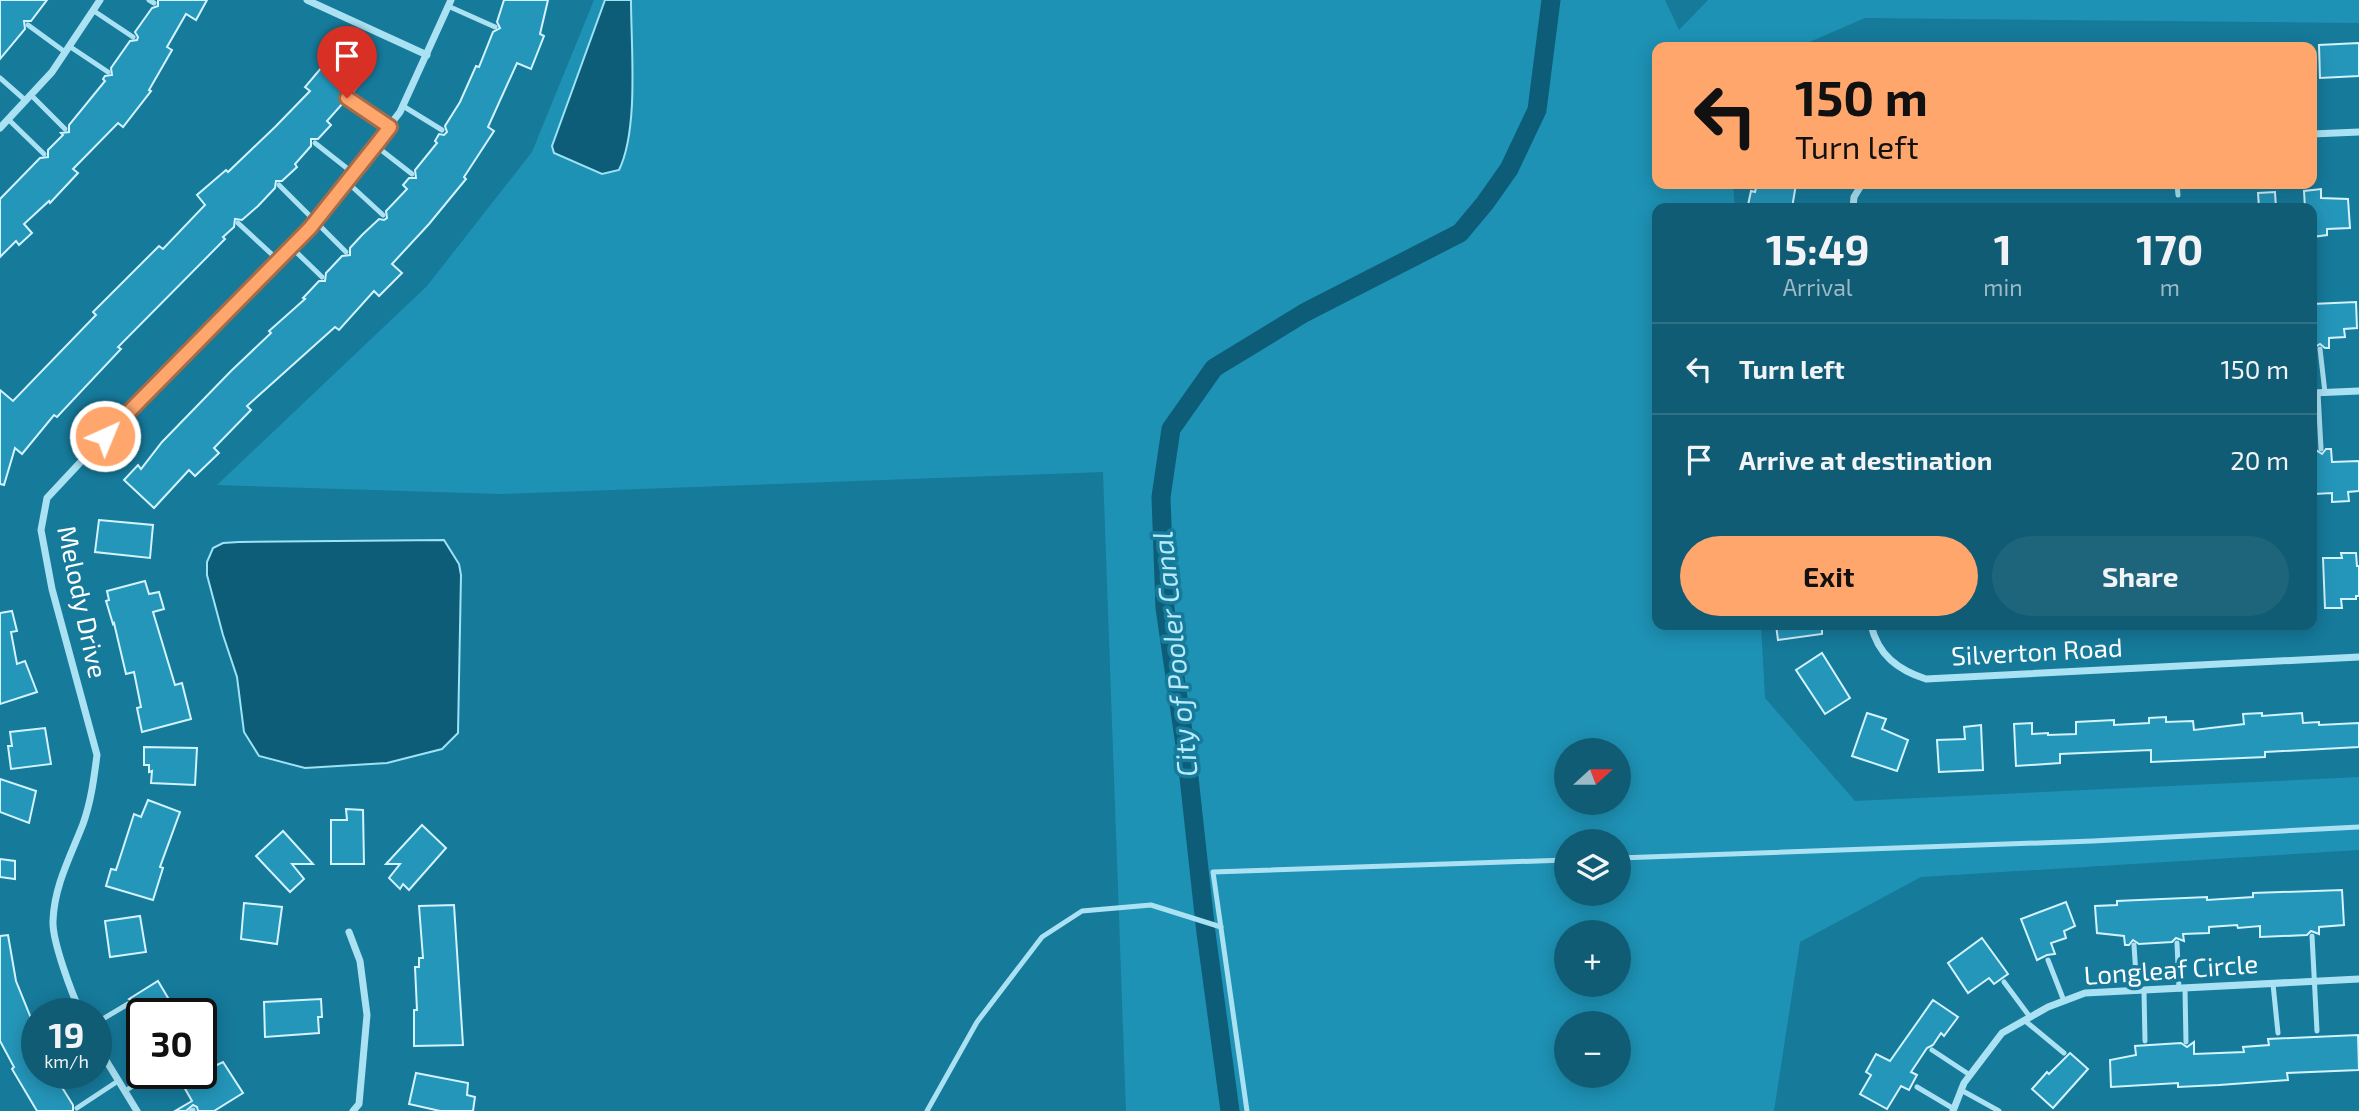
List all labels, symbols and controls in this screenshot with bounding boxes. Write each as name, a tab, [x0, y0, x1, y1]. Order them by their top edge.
pin	[317, 26, 377, 98]
icon: arrive	[328, 37, 366, 75]
text: 150 m	[1795, 67, 1928, 126]
icon: left	[1680, 70, 1771, 161]
text: Turn left	[1795, 127, 1919, 165]
text: 15:49	[1766, 223, 1869, 273]
text: 1	[1994, 223, 2012, 273]
text: 170	[2136, 223, 2203, 273]
text: Arrival	[1783, 273, 1853, 301]
text: min	[1983, 273, 2023, 301]
text: m	[2160, 273, 2180, 301]
icon: left	[1680, 350, 1718, 388]
text: Turn left	[1739, 353, 1845, 384]
text: 150 m	[2220, 353, 2289, 384]
position arrow	[68, 399, 142, 473]
icon: arrive	[1680, 441, 1718, 479]
text: Arrive at destination	[1739, 444, 1992, 475]
text: 20 m	[2230, 444, 2289, 475]
street label: Melody Drive	[52, 523, 115, 681]
water label: City of Pooler Canal	[1144, 530, 1204, 779]
button: Exit	[1680, 536, 1978, 616]
button: Share	[1992, 536, 2289, 616]
street label: Silverton Road	[1950, 631, 2123, 670]
north arrow	[1554, 738, 1631, 816]
map controls	[1554, 738, 1631, 1088]
button: layers	[1554, 829, 1631, 906]
button: +	[1554, 920, 1631, 997]
street label: Longleaf Circle	[2083, 947, 2259, 990]
speed limit sign: 30	[126, 998, 217, 1089]
button: −	[1554, 1011, 1631, 1088]
text: 19	[49, 1013, 84, 1055]
text: km/h	[44, 1050, 89, 1072]

